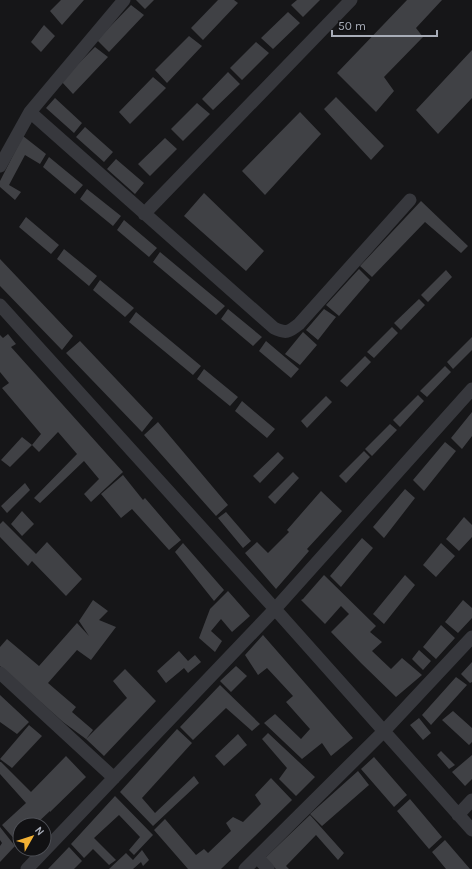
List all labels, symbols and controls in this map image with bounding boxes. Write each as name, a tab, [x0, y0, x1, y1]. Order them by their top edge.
scale bar	[332, 12, 437, 38]
text: 50 m	[338, 19, 366, 33]
north arrow	[12, 817, 52, 857]
text: N	[32, 824, 47, 838]

